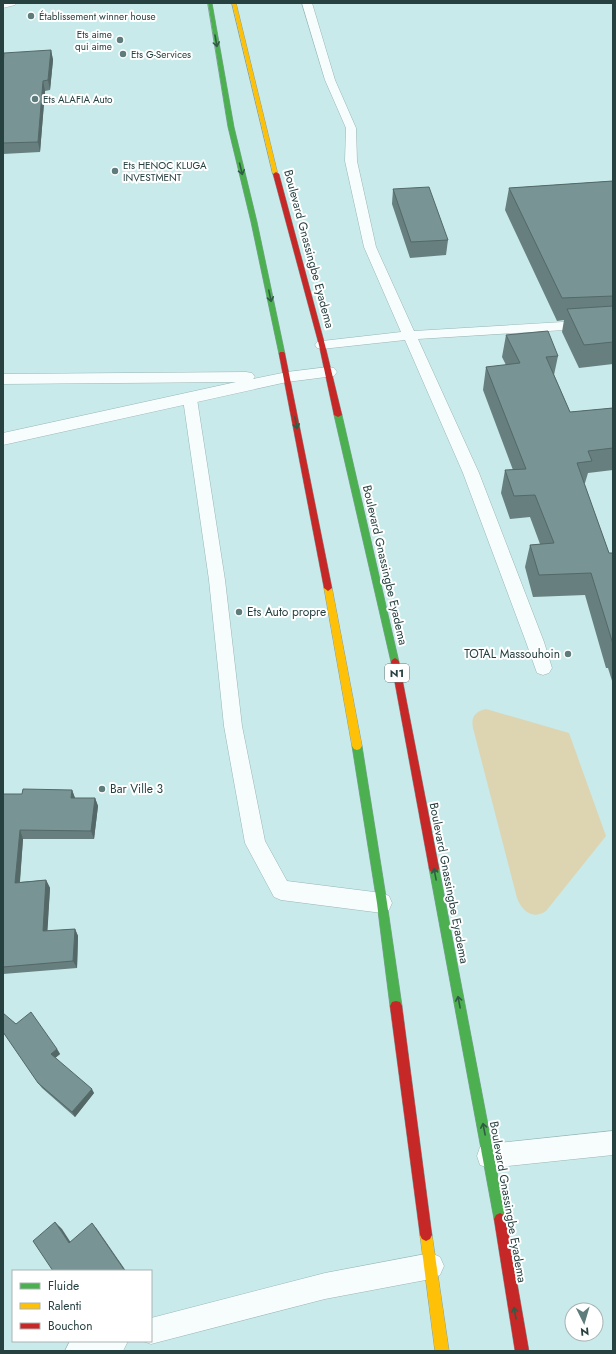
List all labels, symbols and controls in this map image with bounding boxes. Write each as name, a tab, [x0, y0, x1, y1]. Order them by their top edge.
place label: Établissement winner house	[39, 9, 156, 24]
marker: Établissement winner house	[26, 11, 36, 21]
place label: Ets aime qui aime	[75, 27, 112, 54]
marker: Ets aime qui aime	[115, 35, 125, 45]
one-way arrow	[212, 35, 220, 48]
place label: Ets G-Services	[131, 47, 191, 62]
marker: Ets G-Services	[118, 49, 128, 59]
place label: Ets ALAFIA Auto	[43, 92, 113, 107]
marker: Ets ALAFIA Auto	[30, 94, 40, 104]
place label: Ets HENOC KLUGA INVESTMENT	[123, 158, 207, 185]
one-way arrow	[238, 162, 245, 175]
marker: Ets HENOC KLUGA INVESTMENT	[110, 166, 120, 176]
street label: Boulevard Gnassingbe Eyadema	[279, 168, 339, 331]
one-way arrow	[266, 289, 274, 302]
one-way arrow	[293, 416, 301, 429]
street label: Boulevard Gnassingbe Eyadema	[358, 483, 412, 647]
place label: Ets Auto propre	[247, 603, 326, 621]
marker: Ets Auto propre	[234, 607, 244, 617]
place label: TOTAL Massouhoin	[464, 645, 560, 663]
marker: TOTAL Massouhoin	[563, 649, 573, 659]
road number: N1	[385, 664, 409, 682]
place label: Bar Ville 3	[110, 780, 164, 798]
marker: Bar Ville 3	[97, 784, 107, 794]
street label: Boulevard Gnassingbe Eyadema	[425, 801, 473, 965]
one-way arrow	[431, 868, 439, 881]
one-way arrow	[455, 995, 463, 1008]
street label: Boulevard Gnassingbe Eyadema	[485, 1120, 531, 1284]
one-way arrow	[479, 1123, 487, 1136]
legend	[12, 1270, 152, 1342]
text: Fluide	[48, 1277, 79, 1295]
text: Ralenti	[48, 1297, 82, 1315]
north arrow	[564, 1302, 604, 1342]
one-way arrow	[511, 1306, 519, 1319]
text: Bouchon	[48, 1317, 92, 1335]
text: N	[580, 1324, 590, 1340]

